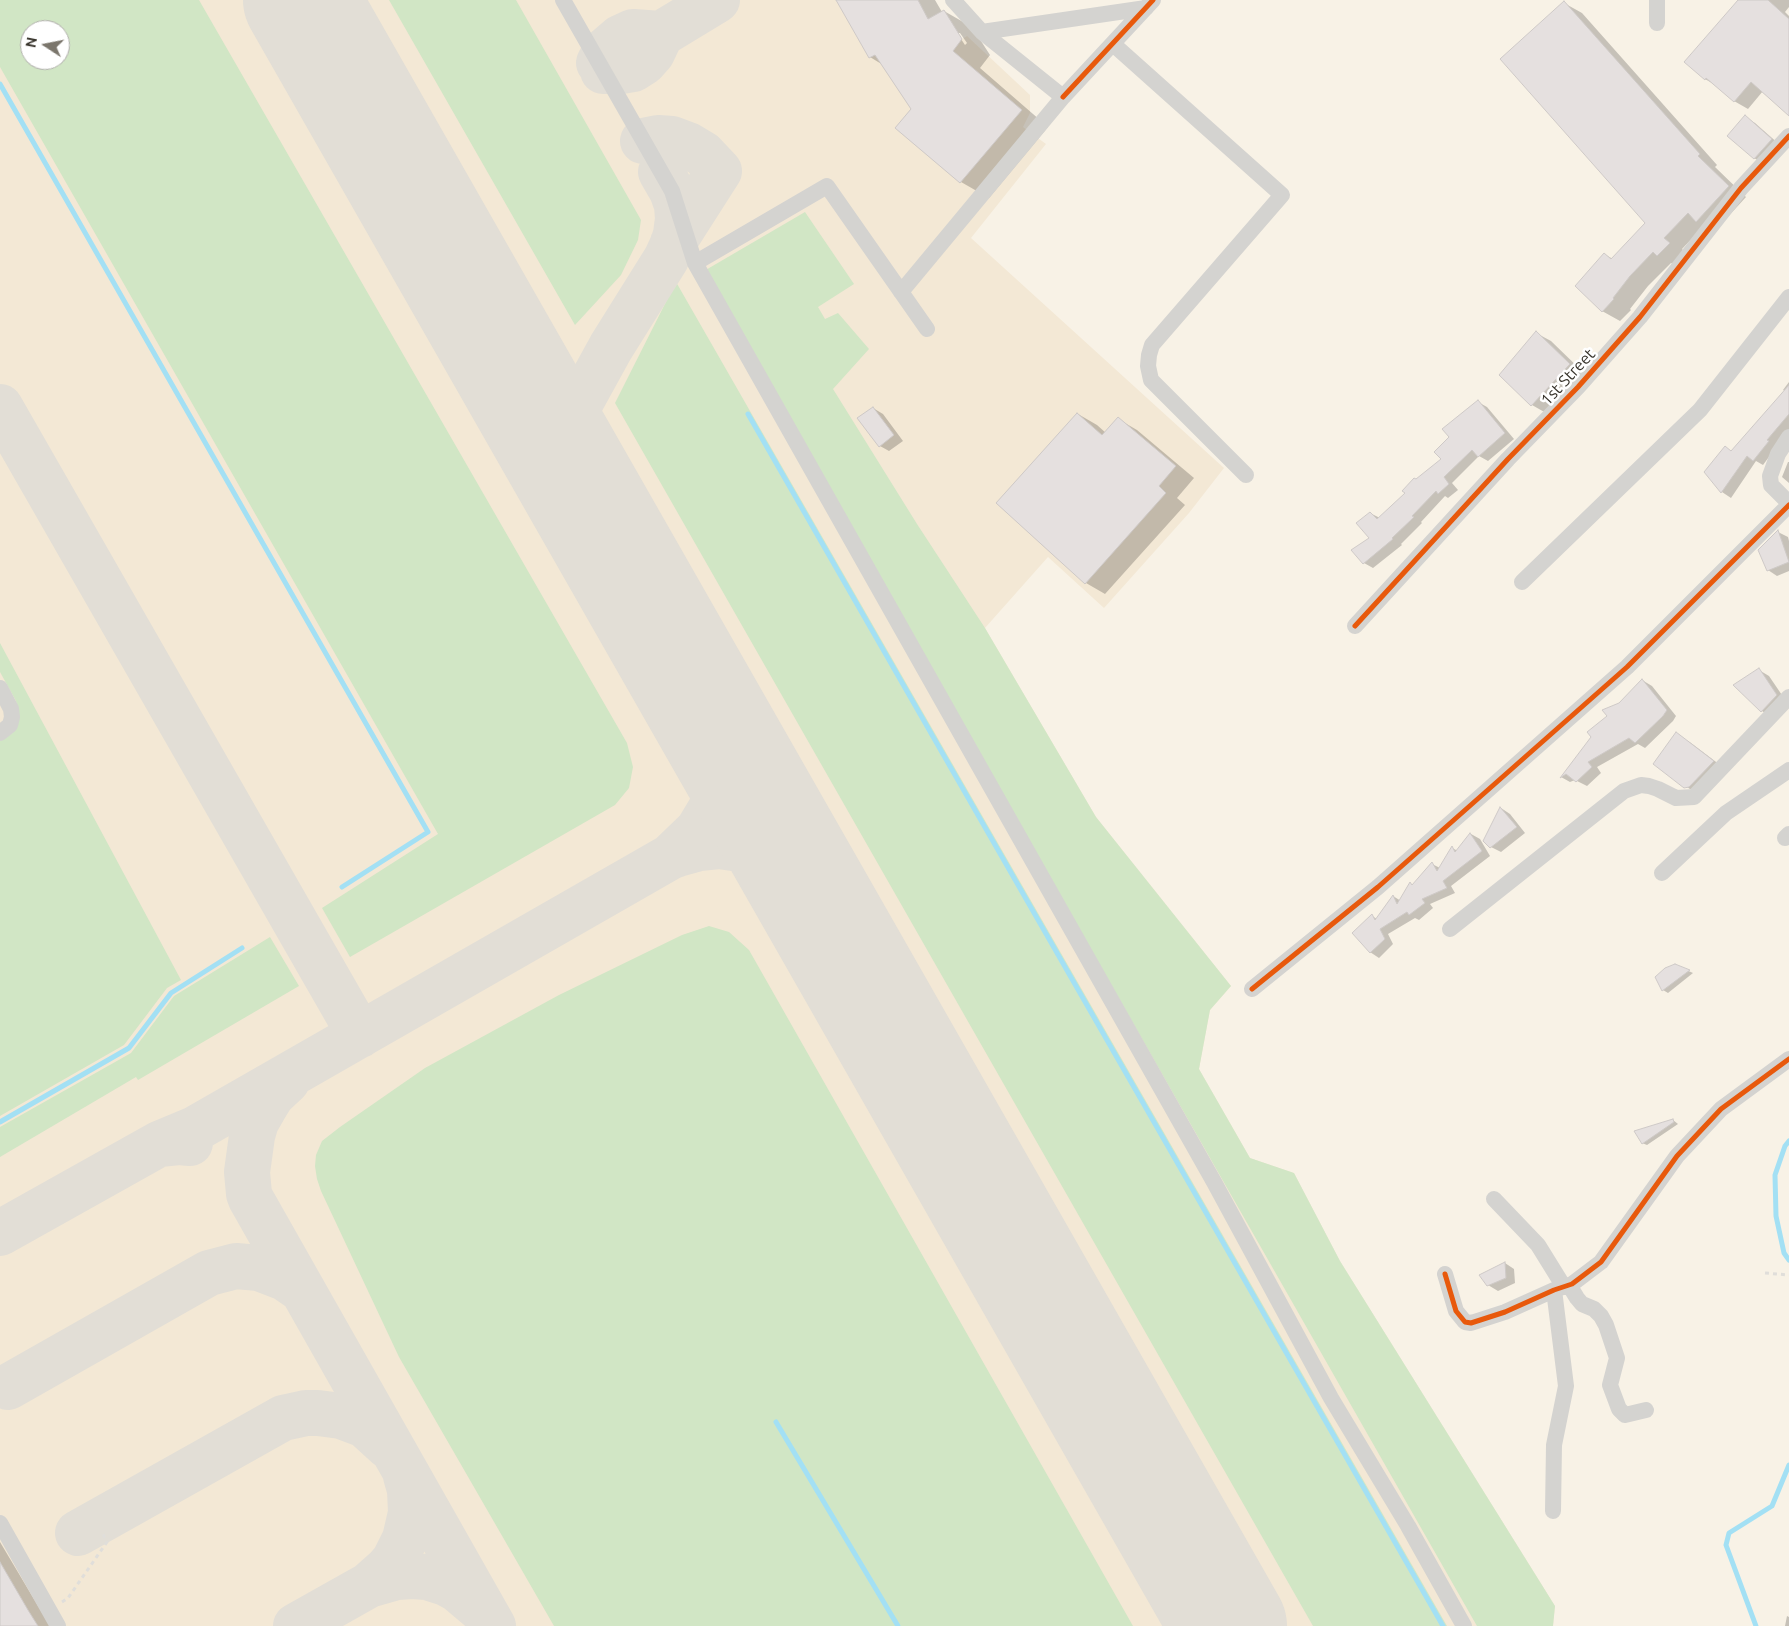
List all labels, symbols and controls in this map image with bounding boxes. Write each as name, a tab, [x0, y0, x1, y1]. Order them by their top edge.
north arrow	[20, 20, 70, 70]
text: N	[22, 36, 40, 49]
street label: 1st Street	[1537, 345, 1599, 409]

